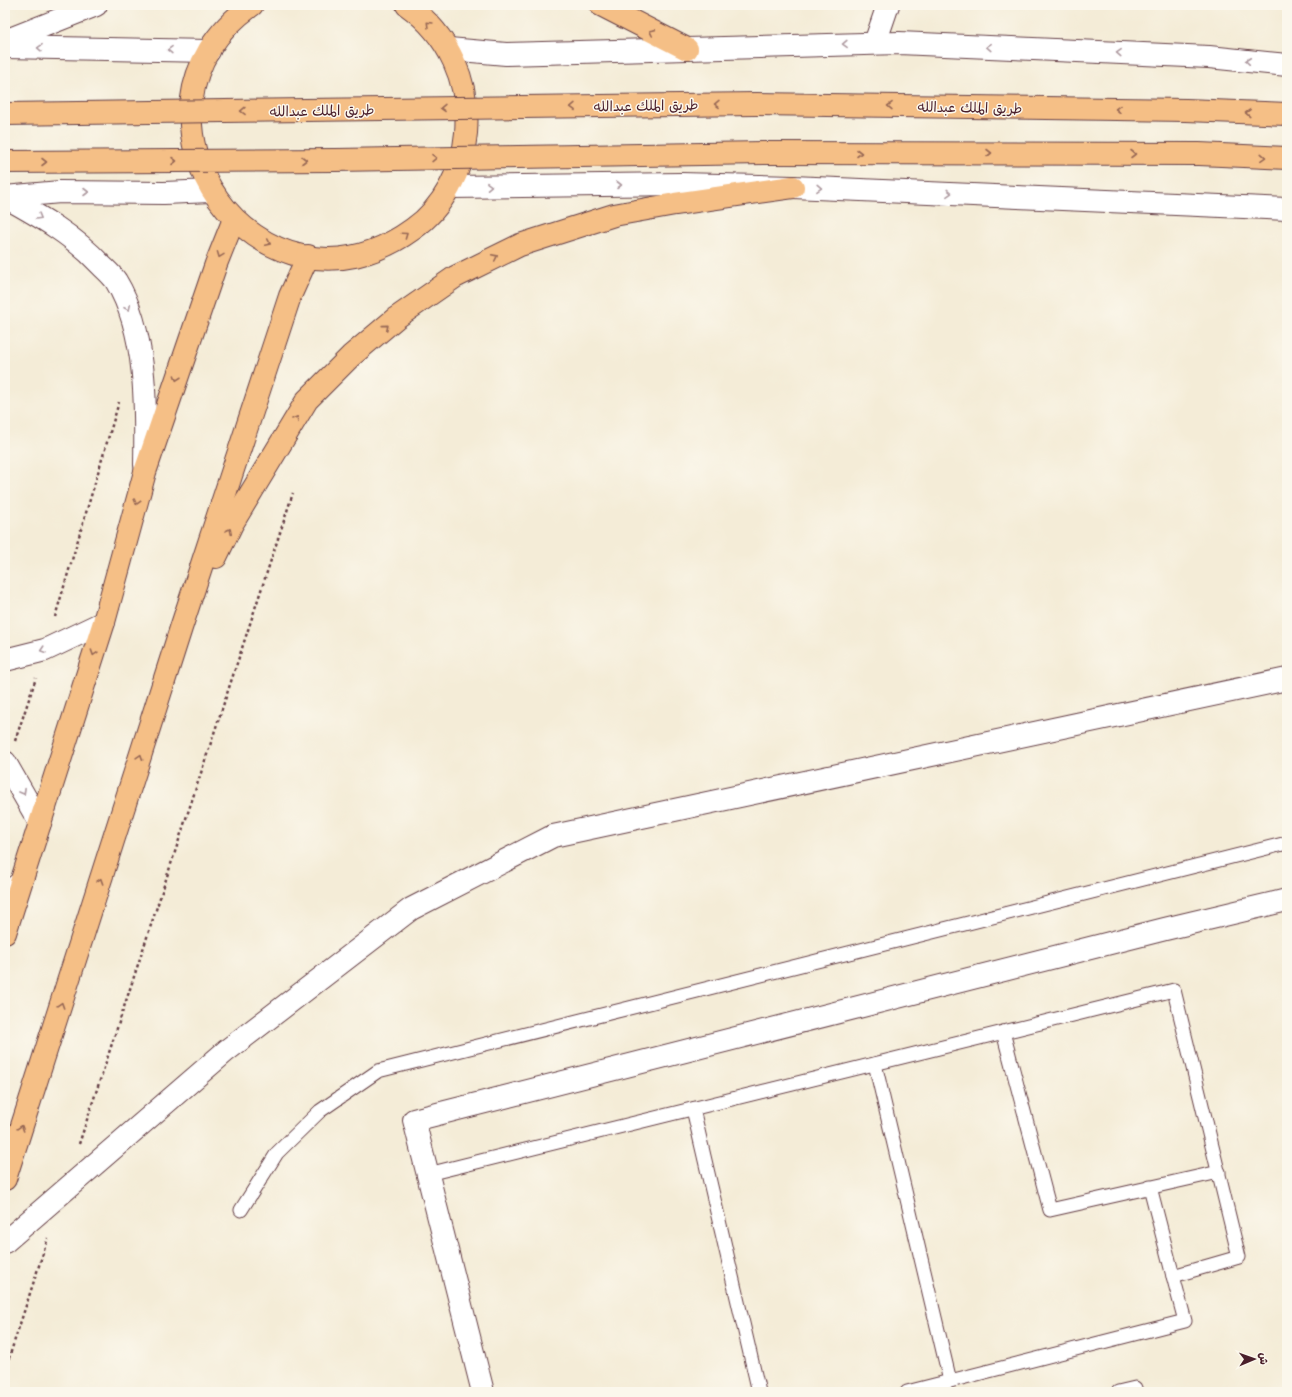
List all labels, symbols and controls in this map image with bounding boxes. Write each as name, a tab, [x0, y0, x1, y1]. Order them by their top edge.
one-way arrow	[426, 21, 434, 29]
one-way arrow	[648, 29, 656, 37]
one-way arrow	[842, 40, 848, 49]
one-way arrow	[986, 42, 992, 51]
one-way arrow	[37, 43, 43, 52]
one-way arrow	[167, 46, 173, 54]
one-way arrow	[1116, 48, 1122, 57]
one-way arrow	[1245, 57, 1251, 66]
street label: طريق الملك عبدالله	[593, 94, 699, 116]
street label: طريق الملك عبدالله	[917, 96, 1023, 118]
street label: طريق الملك عبدالله	[269, 99, 375, 121]
one-way arrow	[714, 100, 720, 109]
one-way arrow	[570, 102, 576, 111]
one-way arrow	[887, 102, 893, 110]
one-way arrow	[440, 104, 446, 112]
one-way arrow	[1115, 105, 1121, 113]
one-way arrow	[240, 107, 246, 115]
one-way arrow	[1245, 108, 1251, 117]
one-way arrow	[856, 149, 862, 157]
one-way arrow	[986, 149, 992, 157]
one-way arrow	[1130, 150, 1136, 158]
one-way arrow	[1260, 152, 1266, 161]
one-way arrow	[431, 154, 437, 163]
one-way arrow	[301, 156, 307, 164]
one-way arrow	[41, 157, 47, 166]
one-way arrow	[171, 157, 177, 165]
one-way arrow	[616, 181, 622, 189]
one-way arrow	[486, 182, 492, 190]
one-way arrow	[816, 184, 822, 192]
one-way arrow	[83, 188, 89, 197]
one-way arrow	[946, 189, 952, 198]
one-way arrow	[35, 212, 42, 219]
one-way arrow	[401, 232, 408, 240]
one-way arrow	[264, 238, 271, 246]
one-way arrow	[216, 252, 224, 259]
one-way arrow	[491, 254, 499, 262]
one-way arrow	[123, 303, 131, 311]
one-way arrow	[382, 324, 389, 331]
one-way arrow	[174, 374, 182, 381]
one-way arrow	[291, 416, 298, 423]
one-way arrow	[133, 498, 142, 505]
one-way arrow	[224, 527, 232, 535]
one-way arrow	[39, 645, 46, 654]
one-way arrow	[90, 650, 98, 657]
one-way arrow	[135, 753, 144, 760]
one-way arrow	[18, 788, 25, 795]
one-way arrow	[95, 877, 104, 884]
one-way arrow	[56, 1001, 65, 1008]
one-way arrow	[16, 1125, 25, 1132]
north arrow	[1234, 1339, 1274, 1379]
text: ش	[1256, 1352, 1273, 1365]

